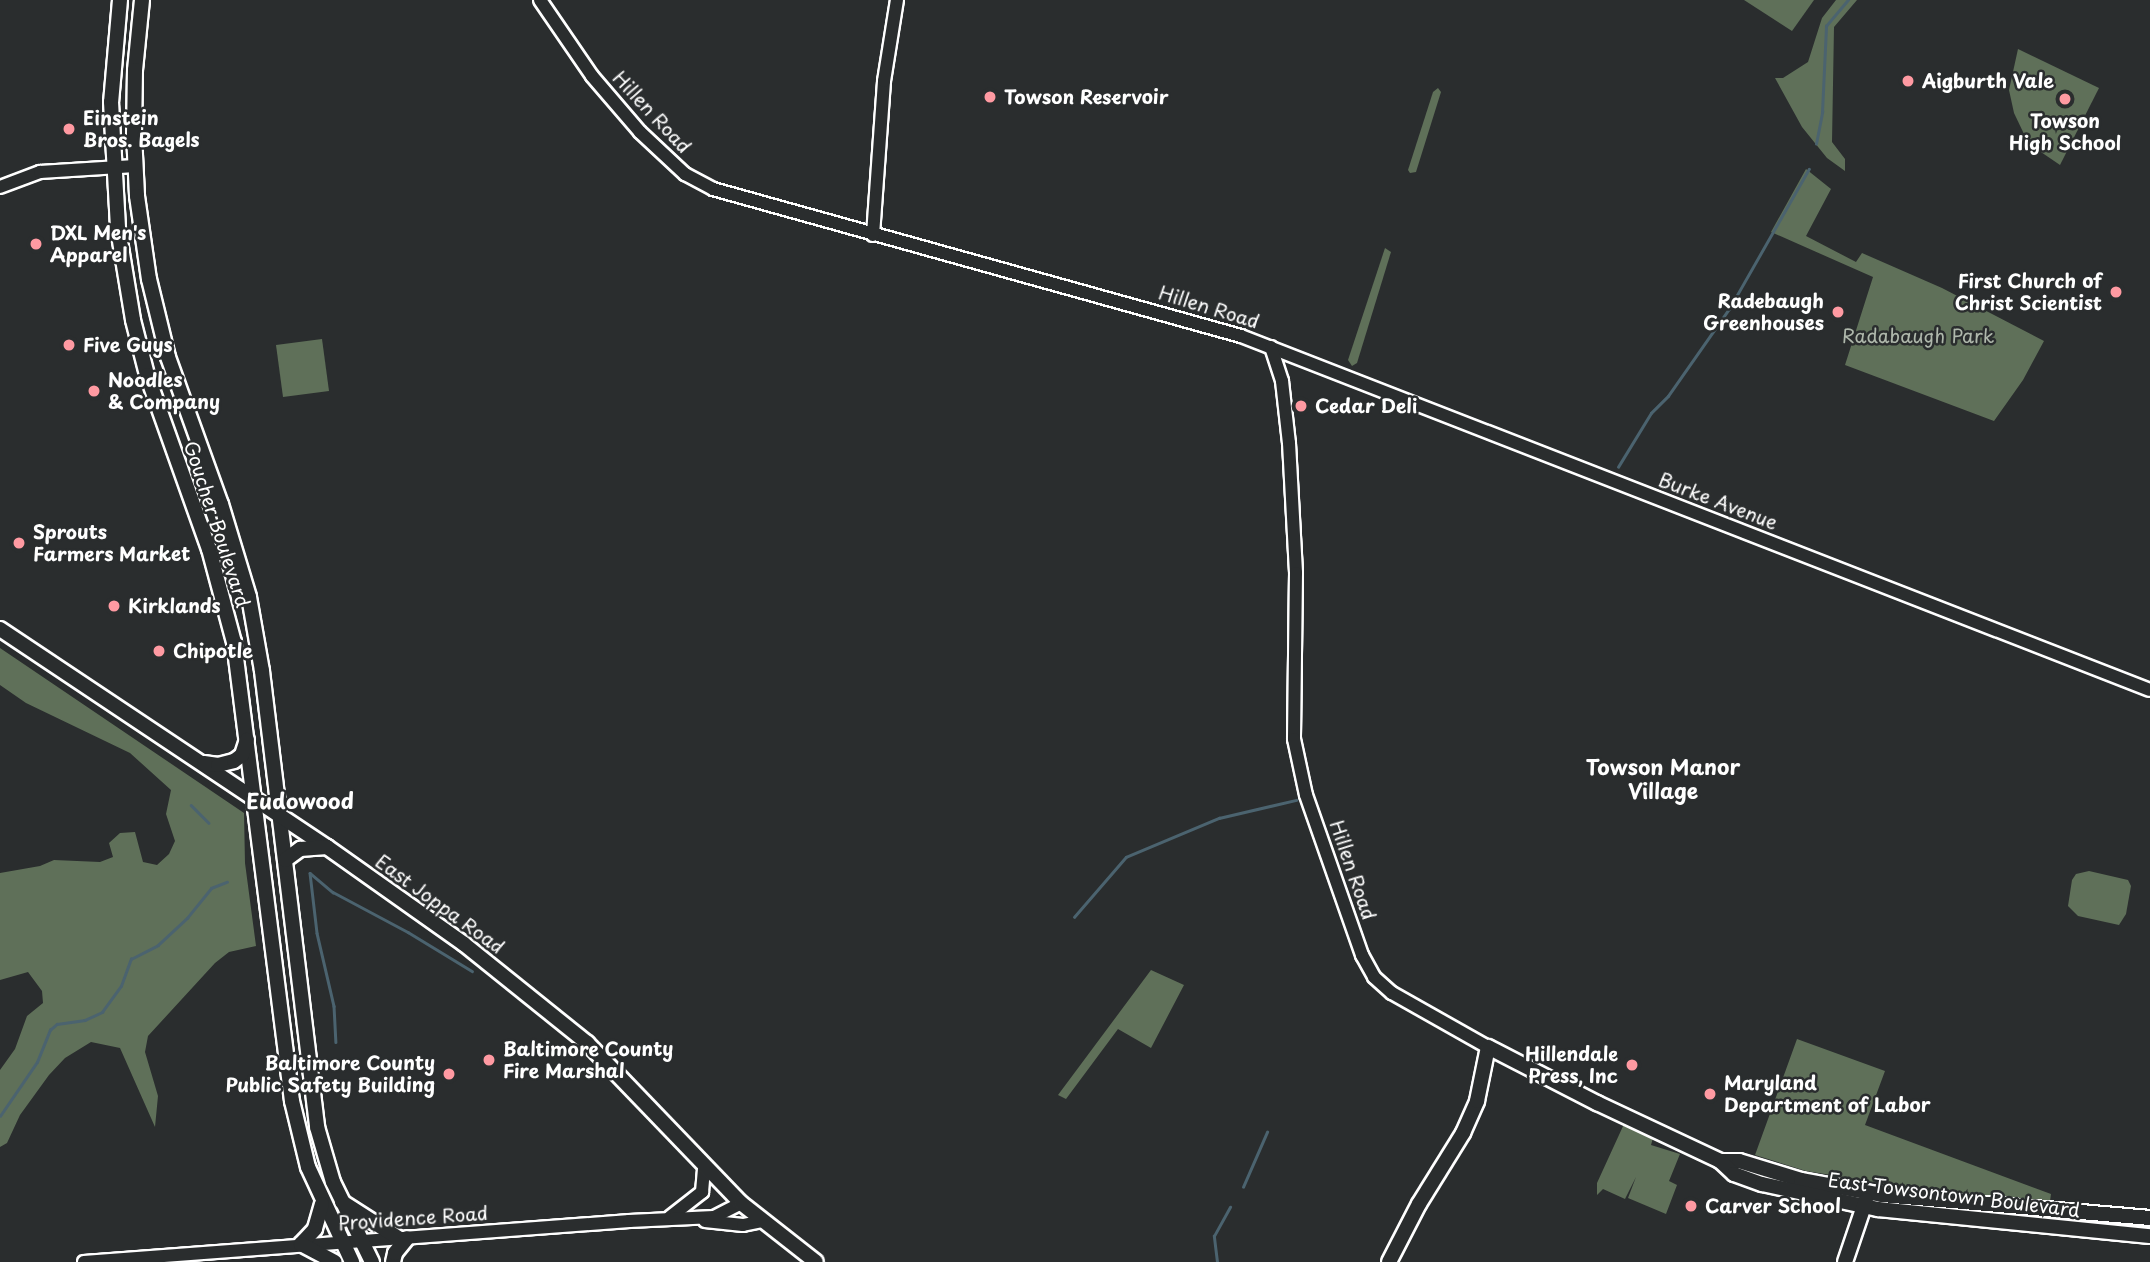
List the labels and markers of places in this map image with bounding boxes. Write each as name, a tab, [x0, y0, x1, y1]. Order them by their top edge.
place label: Aigburth Vale	[1922, 70, 2054, 92]
marker: Aigburth Vale	[1900, 73, 1916, 89]
place label: Towson Reservoir	[1004, 86, 1169, 108]
marker: Towson Reservoir	[982, 89, 998, 105]
marker: Towson High School	[2057, 91, 2073, 107]
place label: Einstein Bros. Bagels	[83, 107, 201, 151]
place label: Towson High School	[2008, 110, 2122, 154]
marker: Einstein Bros. Bagels	[61, 121, 77, 137]
place label: DXL Men's Apparel	[50, 222, 148, 266]
marker: DXL Men's Apparel	[28, 236, 44, 252]
place label: First Church of Christ Scientist	[1953, 270, 2102, 314]
marker: First Church of Christ Scientist	[2108, 284, 2124, 300]
place label: Radebaugh Greenhouses	[1703, 290, 1824, 334]
marker: Radebaugh Greenhouses	[1830, 304, 1846, 320]
place label: Five Guys	[83, 334, 173, 356]
marker: Five Guys	[61, 337, 77, 353]
place label: Noodles & Company	[108, 369, 220, 413]
marker: Noodles & Company	[86, 383, 102, 399]
place label: Cedar Deli	[1315, 395, 1416, 417]
marker: Cedar Deli	[1293, 398, 1309, 414]
place label: Sprouts Farmers Market	[33, 521, 191, 565]
marker: Sprouts Farmers Market	[11, 535, 27, 551]
place label: Kirklands	[128, 595, 221, 617]
marker: Kirklands	[106, 598, 122, 614]
place label: Chipotle	[173, 640, 253, 662]
marker: Chipotle	[151, 643, 167, 659]
place label: Baltimore County Fire Marshal	[503, 1038, 674, 1082]
place label: Hillendale Press, Inc	[1525, 1043, 1618, 1087]
place label: Baltimore County Public Safety Building	[224, 1052, 435, 1096]
marker: Baltimore County Fire Marshal	[481, 1052, 497, 1068]
marker: Hillendale Press, Inc	[1624, 1057, 1640, 1073]
marker: Baltimore County Public Safety Building	[441, 1066, 457, 1082]
place label: Maryland Department of Labor	[1724, 1072, 1931, 1116]
marker: Maryland Department of Labor	[1702, 1086, 1718, 1102]
place label: Carver School	[1705, 1195, 1841, 1217]
marker: Carver School	[1683, 1198, 1699, 1214]

